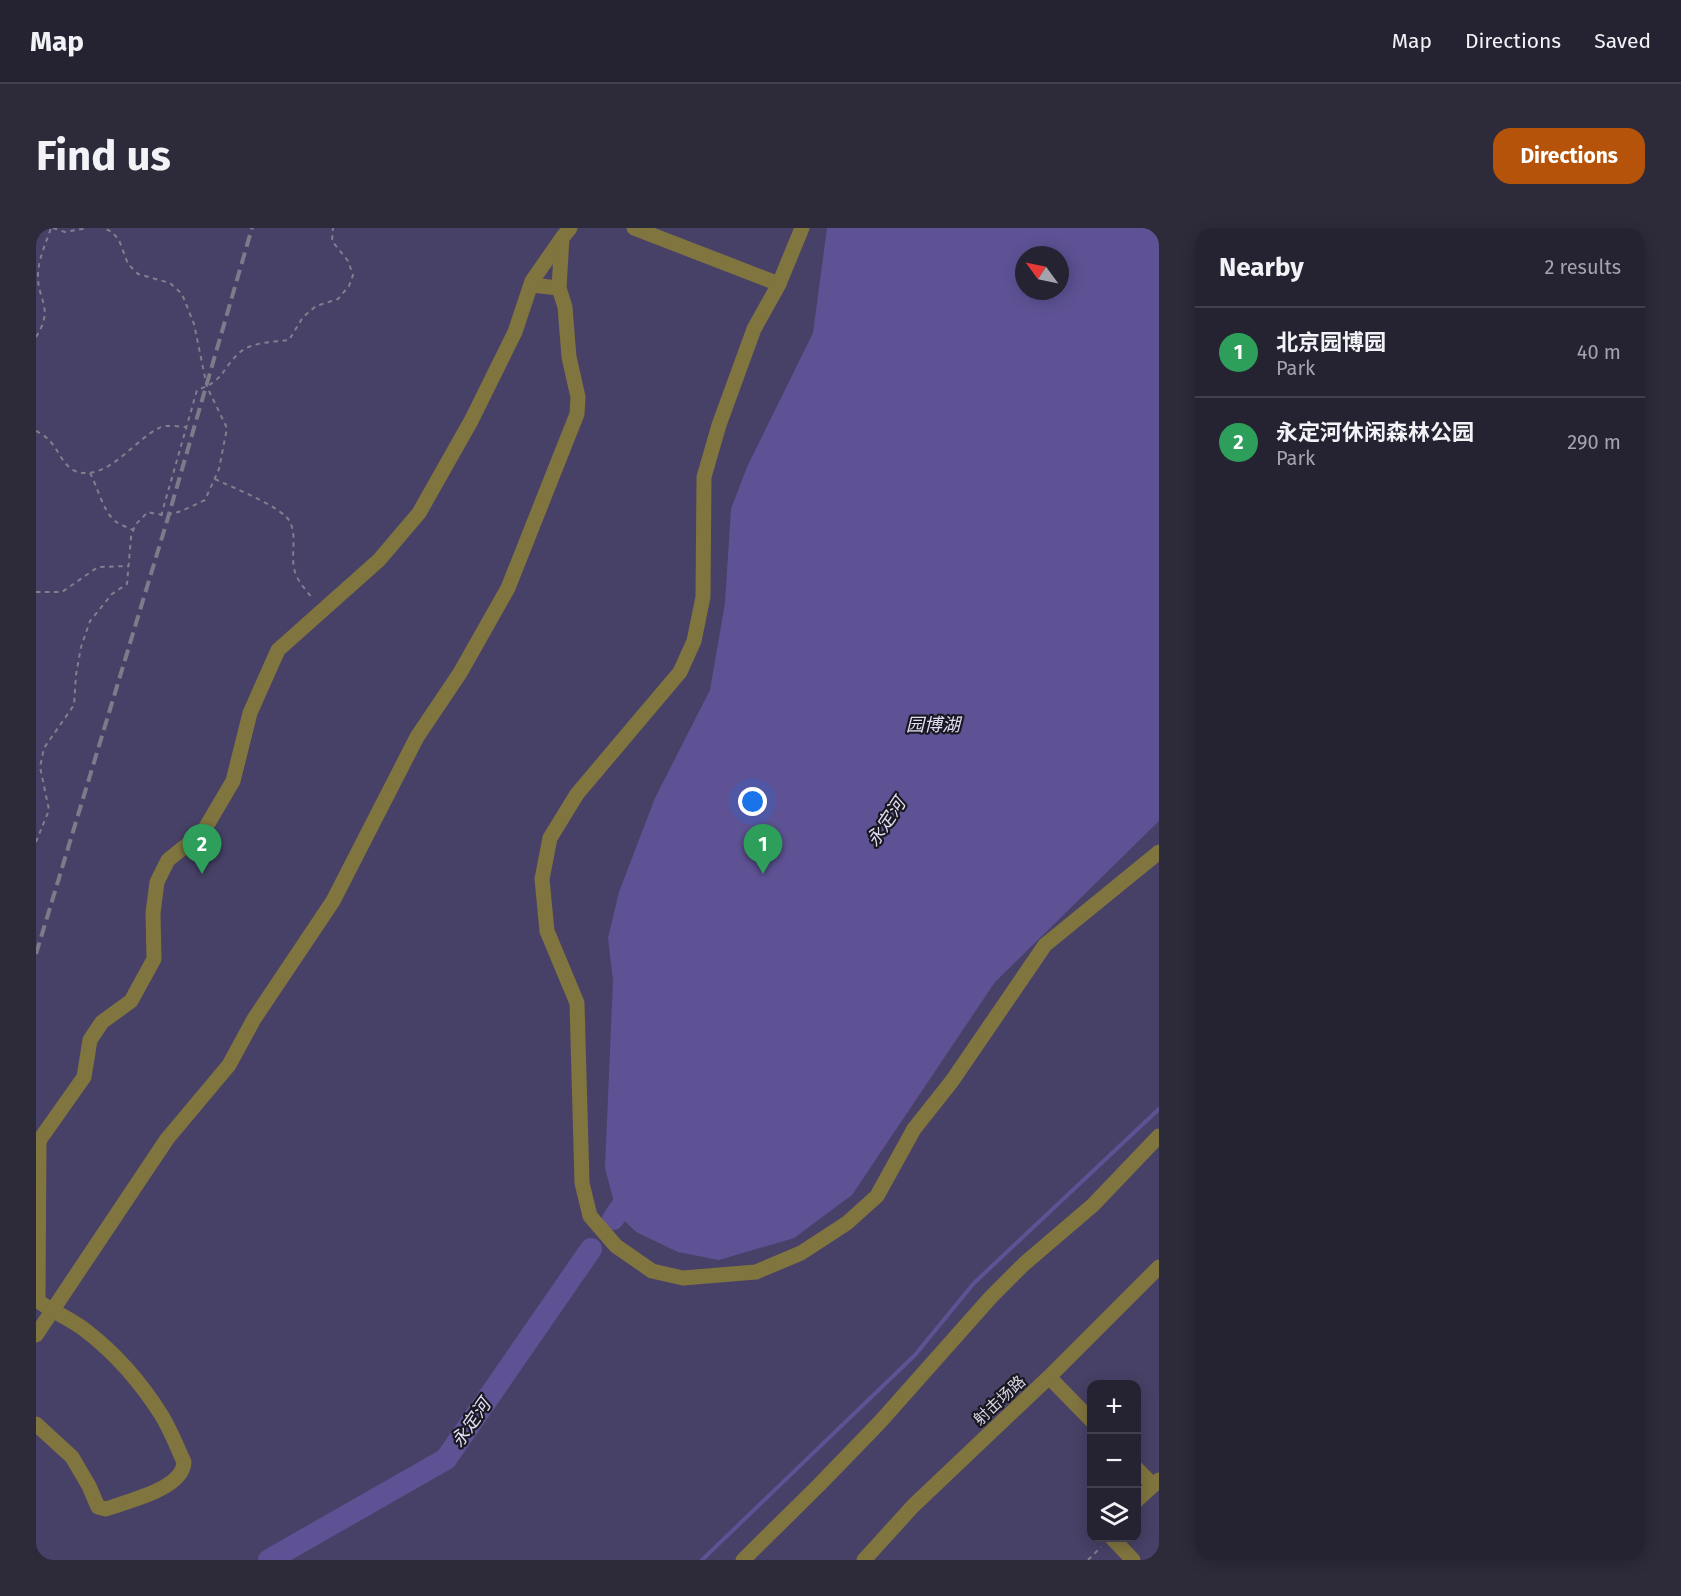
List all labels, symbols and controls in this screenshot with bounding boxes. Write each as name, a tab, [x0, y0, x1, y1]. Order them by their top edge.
text: Map	[30, 25, 84, 58]
text: Map	[1392, 28, 1432, 54]
text: Directions	[1465, 28, 1561, 54]
text: Saved	[1594, 28, 1651, 54]
button: Directions	[1493, 128, 1645, 184]
text: Find us	[36, 131, 171, 181]
north arrow	[1015, 246, 1069, 300]
text: Nearby	[1219, 252, 1304, 283]
text: 2 results	[1544, 255, 1621, 279]
text: 北京园博园	[1276, 329, 1386, 356]
text: 1	[1234, 340, 1243, 364]
text: 40 m	[1577, 340, 1621, 364]
text: Park	[1276, 356, 1315, 380]
text: 永定河休闲森林公园	[1276, 419, 1474, 446]
text: 2	[1233, 430, 1244, 454]
text: 290 m	[1567, 430, 1621, 454]
text: Park	[1276, 446, 1315, 470]
water label: 园博湖	[906, 714, 963, 736]
your location	[738, 787, 767, 816]
water label: 永定河	[862, 791, 912, 851]
pin: 2	[182, 824, 222, 874]
pin: 1	[744, 824, 782, 874]
street label: 射击场路	[969, 1372, 1029, 1429]
map controls	[1087, 1380, 1141, 1542]
button: +	[1087, 1380, 1141, 1434]
water label: 永定河	[447, 1392, 497, 1451]
button: −	[1087, 1434, 1141, 1488]
button: layers	[1087, 1488, 1141, 1542]

